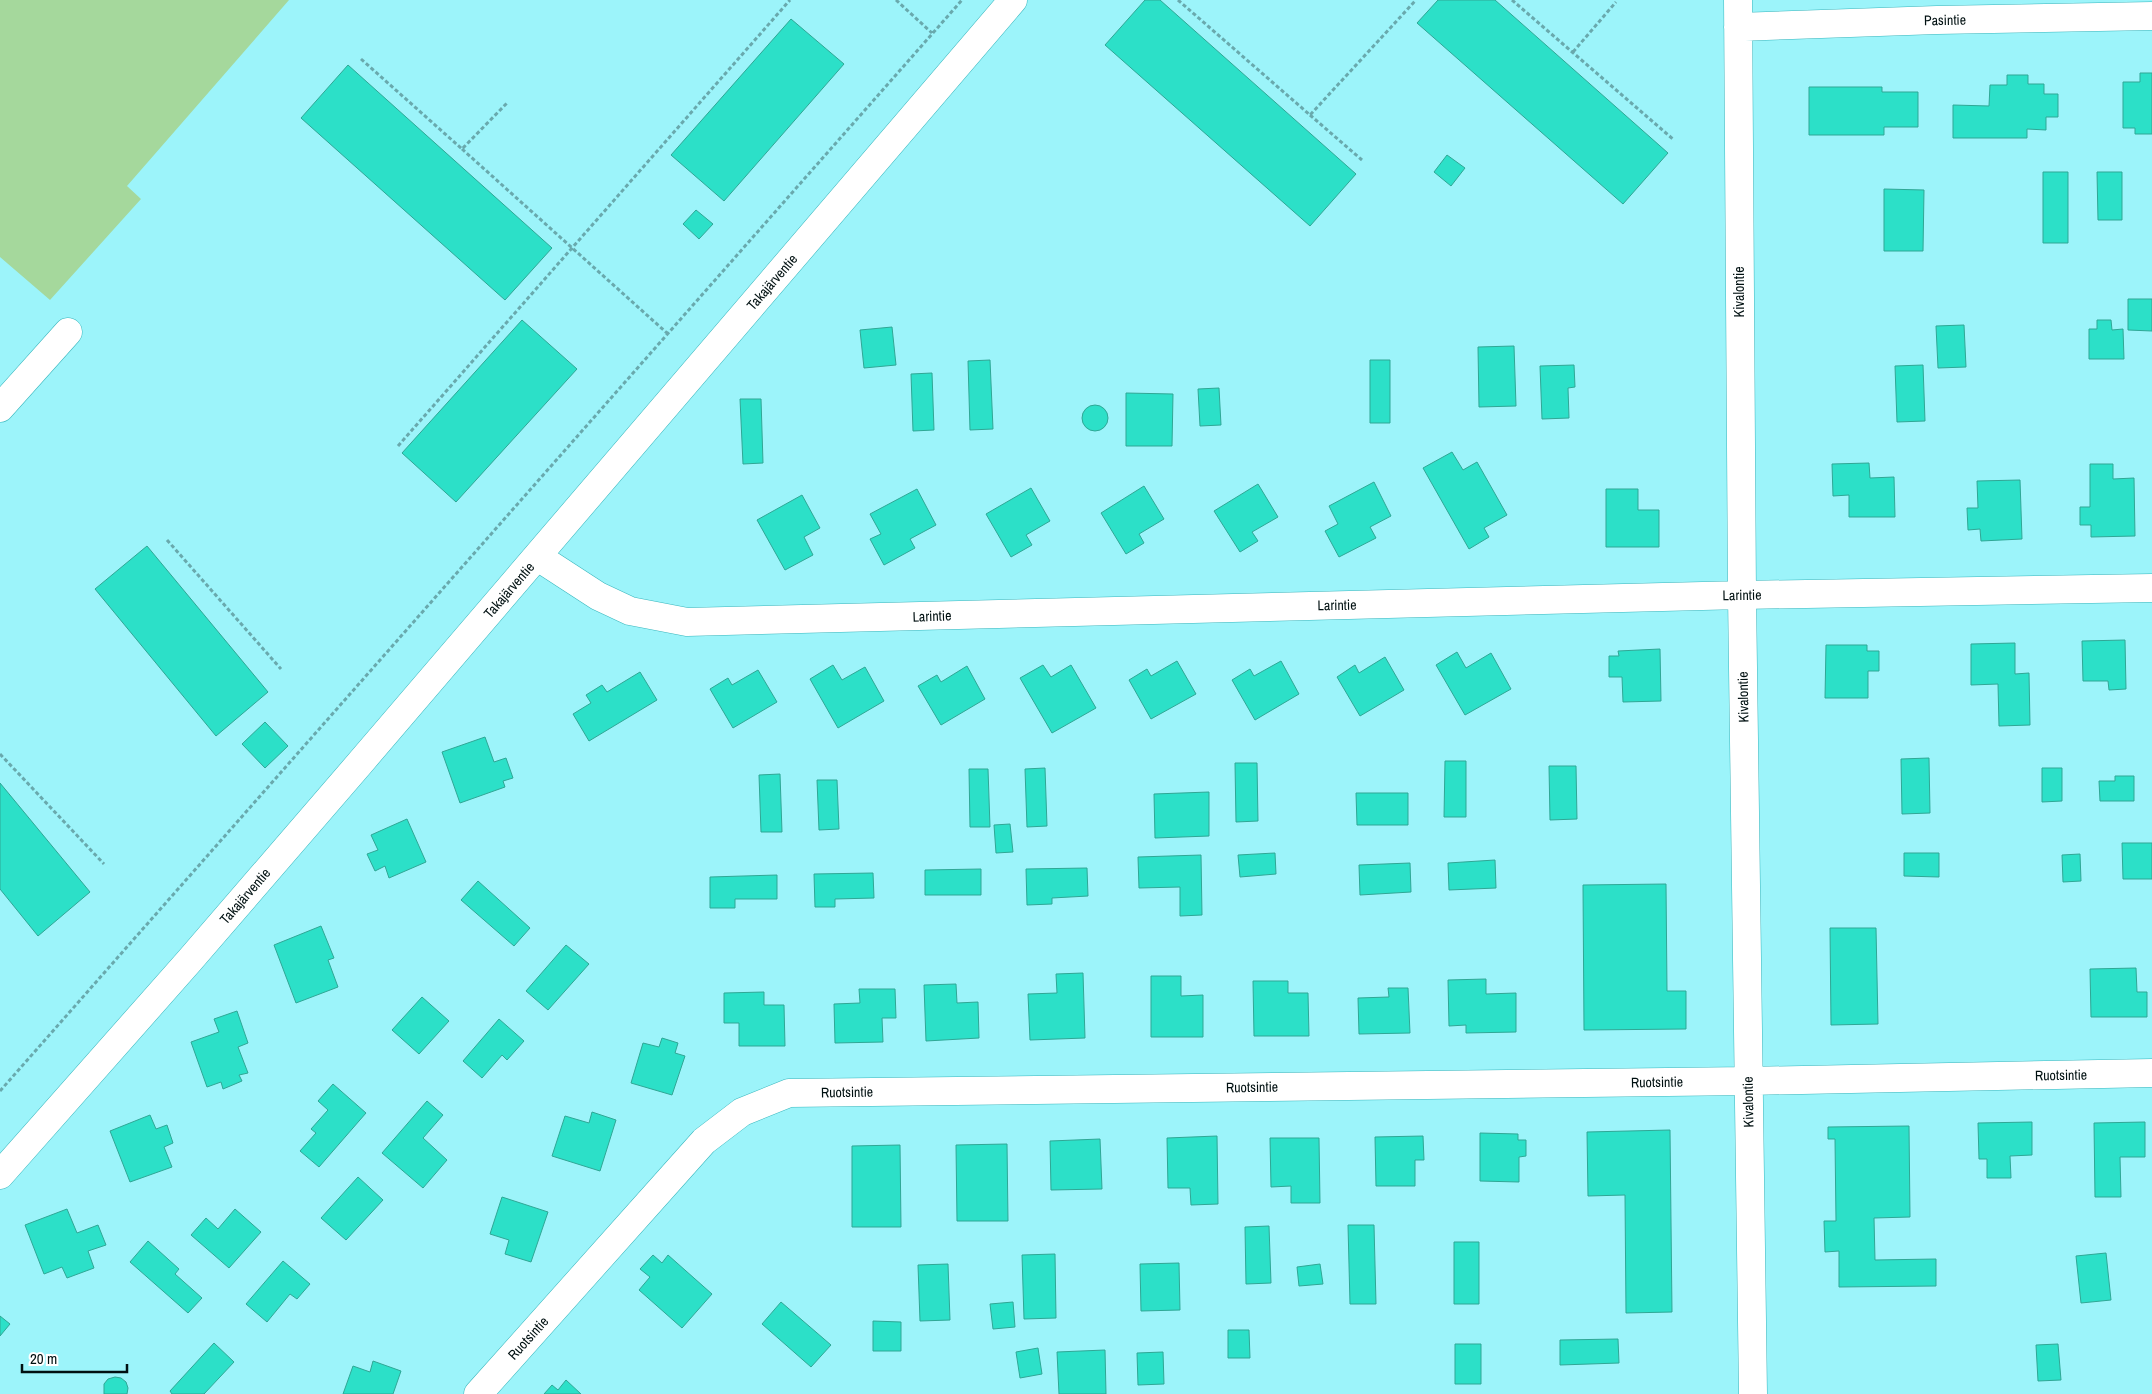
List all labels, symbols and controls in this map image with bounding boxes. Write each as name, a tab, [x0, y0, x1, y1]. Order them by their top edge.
street label: Pasintie	[1924, 11, 1966, 29]
street label: Takajärventie	[743, 250, 801, 314]
street label: Kivalontie	[1730, 266, 1748, 318]
street label: Takajärventie	[480, 558, 538, 622]
street label: Larintie	[1722, 586, 1762, 604]
street label: Larintie	[1317, 596, 1357, 614]
street label: Larintie	[912, 606, 952, 626]
street label: Kivalontie	[1734, 671, 1752, 723]
street label: Takajärventie	[216, 864, 274, 928]
street label: Ruotsintie	[2035, 1066, 2087, 1084]
street label: Ruotsintie	[1631, 1073, 1683, 1091]
street label: Kivalontie	[1739, 1076, 1757, 1128]
street label: Ruotsintie	[1226, 1078, 1278, 1096]
street label: Ruotsintie	[821, 1083, 873, 1101]
street label: Ruotsintie	[504, 1313, 552, 1363]
scale bar	[22, 1342, 128, 1374]
text: 20 m	[30, 1348, 57, 1369]

